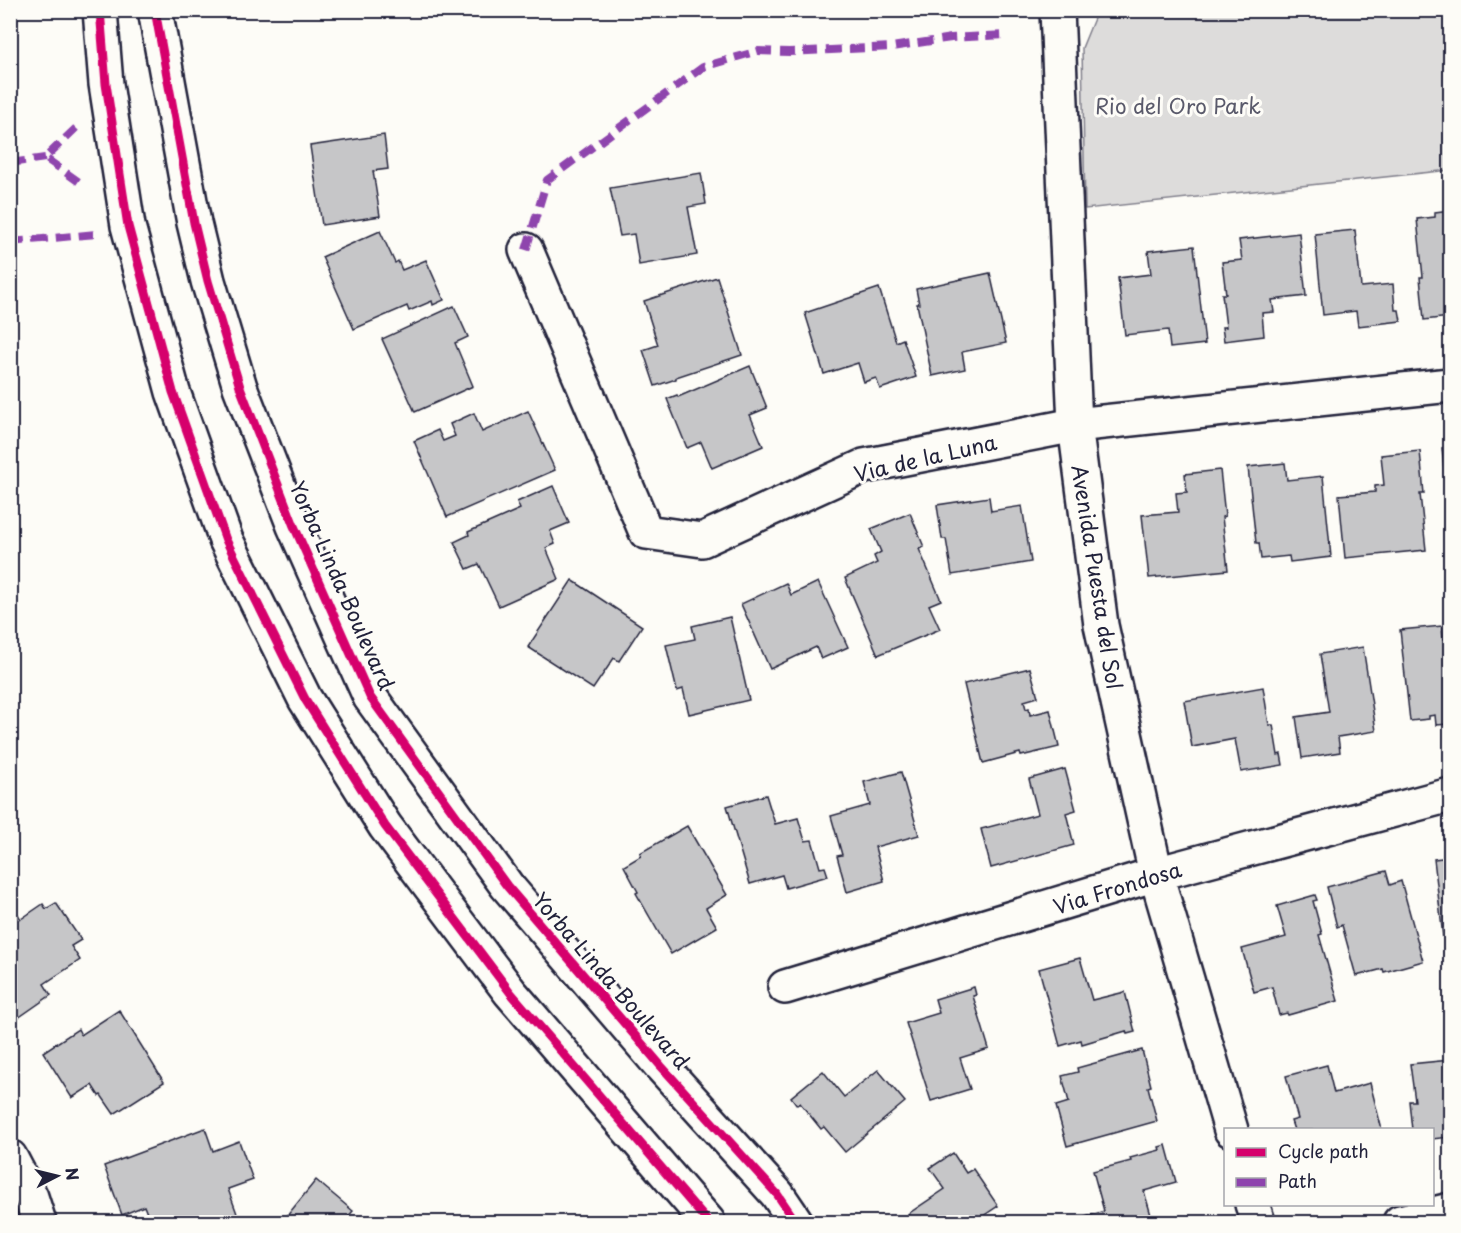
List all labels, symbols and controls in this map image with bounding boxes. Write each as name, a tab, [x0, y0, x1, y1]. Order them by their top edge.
park label: Rio del Oro Park	[1095, 89, 1261, 121]
street label: Via de la Luna	[850, 425, 1000, 489]
street label: Avenida Puesta del Sol	[1064, 462, 1132, 692]
street label: Yorba Linda Boulevard	[282, 475, 404, 695]
street label: Via Frondosa	[1049, 852, 1185, 922]
street label: Yorba Linda Boulevard	[526, 884, 698, 1076]
legend	[1224, 1128, 1434, 1206]
text: Cycle path	[1278, 1137, 1369, 1164]
north arrow	[27, 1146, 87, 1206]
text: N	[60, 1166, 86, 1182]
text: Path	[1278, 1167, 1317, 1194]

